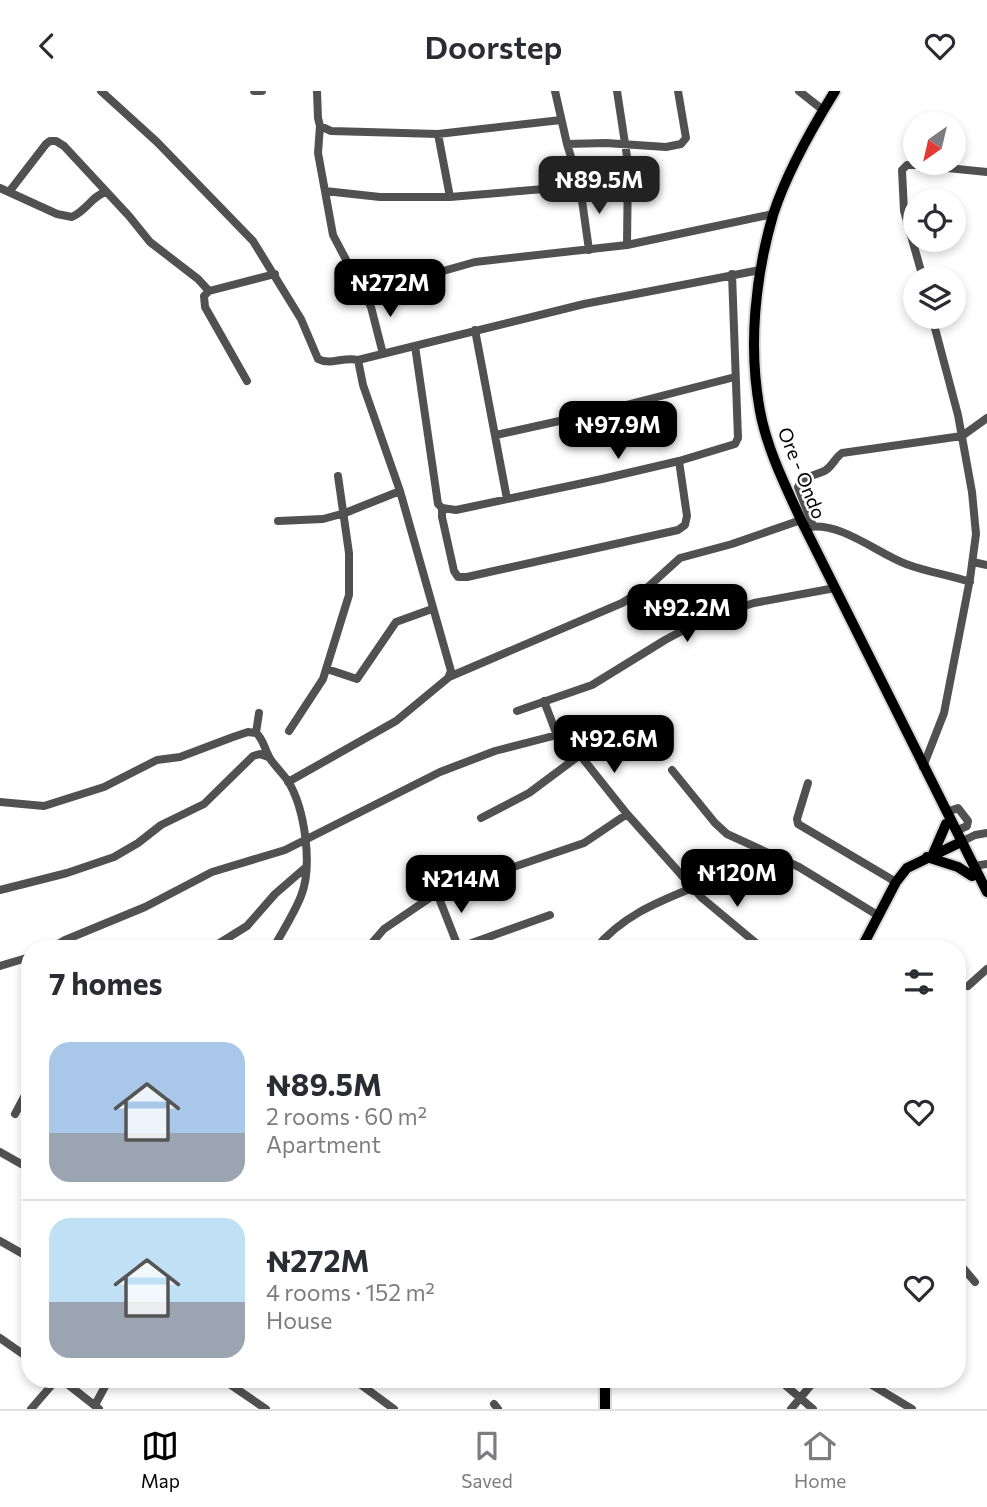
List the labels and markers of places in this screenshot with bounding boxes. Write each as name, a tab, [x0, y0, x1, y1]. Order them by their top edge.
pin: ₦89.5M	[542, 157, 656, 216]
pin: ₦272M	[341, 259, 439, 319]
pin: ₦97.9M	[561, 401, 675, 461]
pin: ₦92.2M	[630, 585, 744, 644]
pin: ₦92.6M	[557, 715, 671, 775]
pin: ₦120M	[688, 849, 786, 909]
pin: ₦214M	[412, 855, 510, 915]

